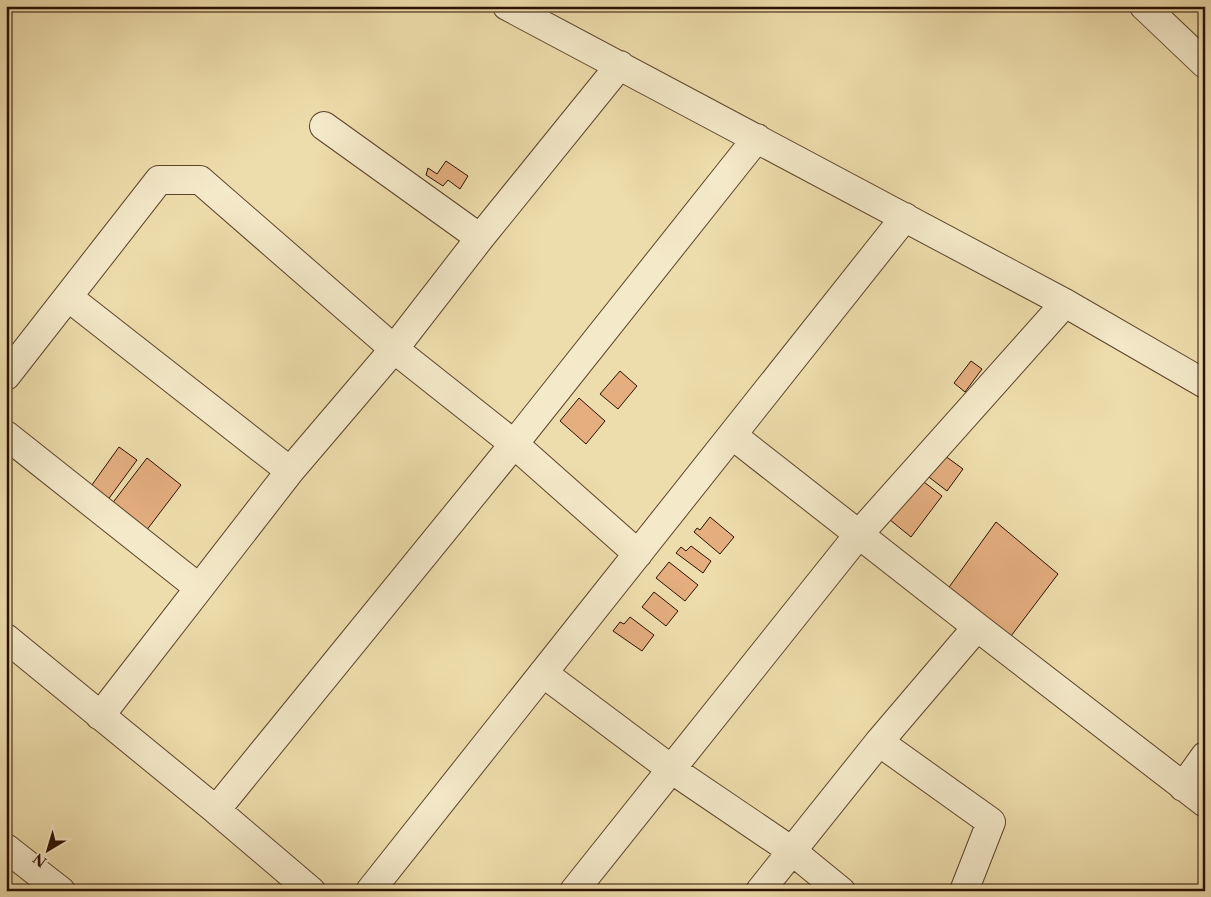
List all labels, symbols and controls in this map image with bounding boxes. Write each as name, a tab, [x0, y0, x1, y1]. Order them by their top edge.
north arrow	[22, 824, 72, 874]
text: N	[30, 849, 50, 871]

